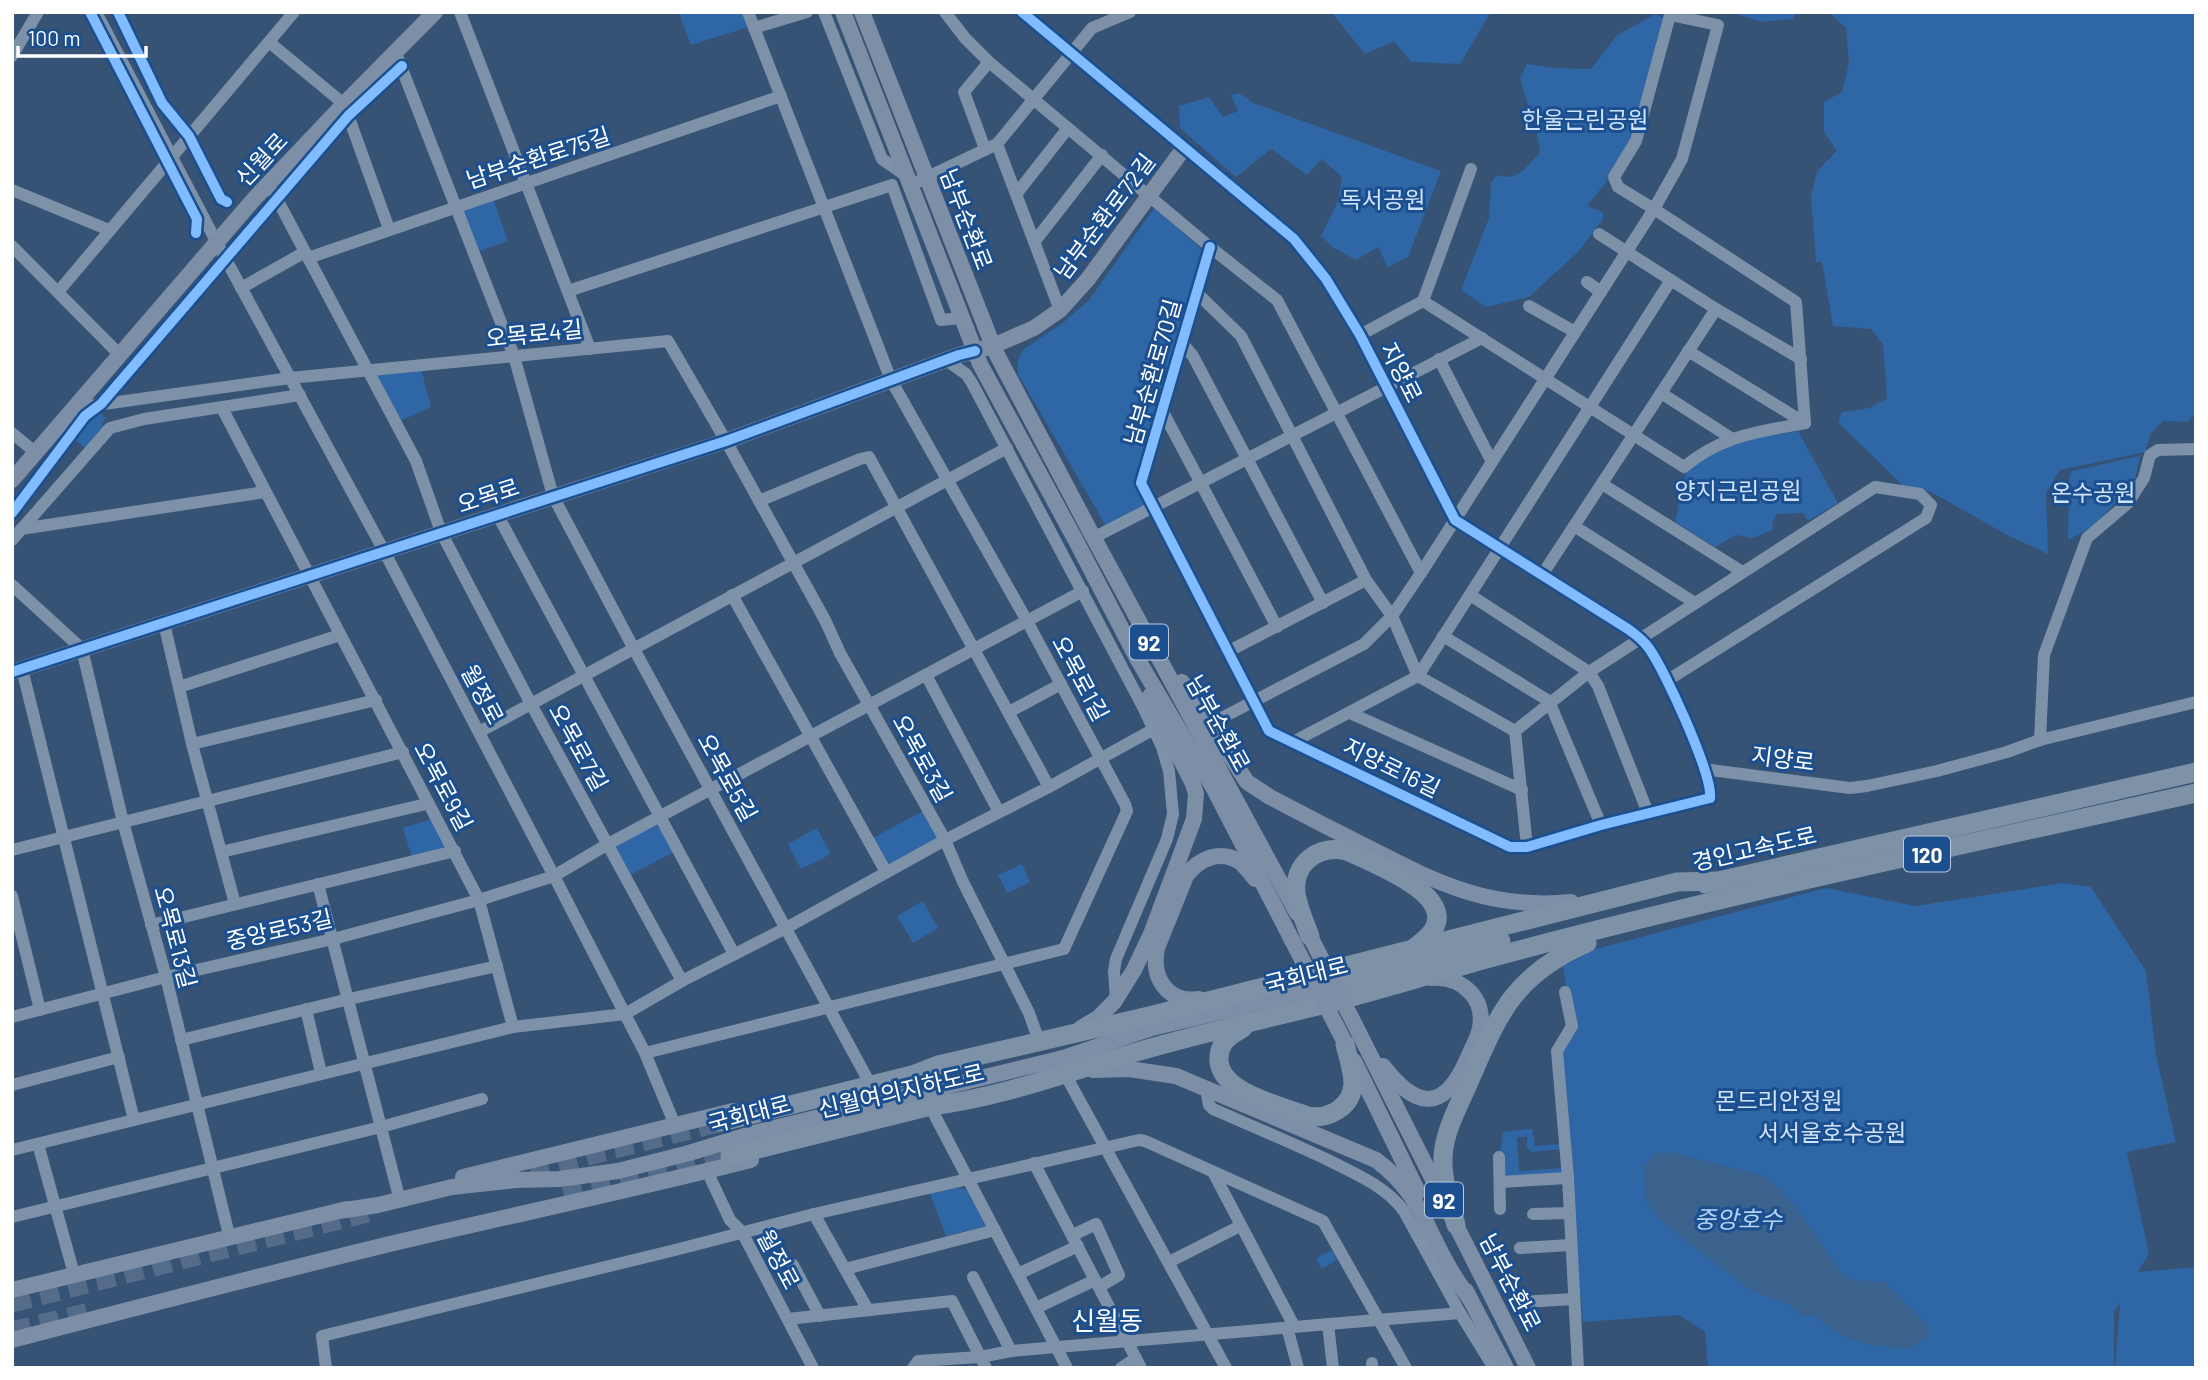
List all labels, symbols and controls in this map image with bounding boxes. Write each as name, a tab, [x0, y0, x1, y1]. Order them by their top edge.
scale bar	[18, 14, 145, 58]
text: 100 m	[28, 25, 81, 50]
park label: 한울근린공원	[1522, 105, 1648, 133]
street label: 남부순환로75길	[463, 121, 613, 193]
street label: 신월로	[229, 126, 293, 192]
street label: 남부순환로72길	[1048, 148, 1160, 284]
street label: 남부순환로	[935, 165, 999, 273]
park label: 독서공원	[1341, 185, 1425, 213]
street label: 남부순환로70길	[1118, 296, 1186, 448]
street label: 오목로4길	[484, 314, 584, 352]
street label: 지양로	[1375, 337, 1429, 407]
street label: 오목로	[453, 472, 523, 518]
park label: 양지근린공원	[1675, 476, 1801, 504]
park label: 온수공원	[2051, 478, 2135, 506]
road number: 92	[1130, 624, 1168, 660]
street label: 오목로1길	[1047, 631, 1115, 725]
street label: 월정로	[456, 659, 510, 729]
street label: 남부순환로	[1181, 670, 1257, 776]
street label: 오목로7길	[544, 698, 614, 796]
street label: 오목로3길	[887, 709, 959, 807]
street label: 오목로5길	[692, 728, 764, 826]
street label: 지양로16길	[1339, 732, 1445, 802]
street label: 오목로9길	[409, 737, 479, 835]
street label: 지양로	[1750, 740, 1816, 776]
street label: 경인고속도로	[1689, 820, 1819, 876]
road number: 120	[1904, 836, 1950, 872]
street label: 오목로13길	[149, 883, 203, 991]
street label: 중앙로53길	[223, 903, 335, 955]
street label: 국회대로	[1262, 950, 1350, 998]
street label: 신월여의지하도로	[815, 1057, 987, 1123]
park label: 몬드리안정원	[1716, 1086, 1842, 1114]
street label: 국회대로	[704, 1089, 794, 1137]
park label: 서서울호수공원	[1758, 1118, 1906, 1146]
road number: 92	[1425, 1182, 1463, 1218]
water label: 중앙호수	[1694, 1204, 1783, 1233]
street label: 월정로	[752, 1224, 806, 1294]
street label: 남부순환로	[1475, 1229, 1547, 1335]
district label: 신월동	[1071, 1304, 1143, 1335]

